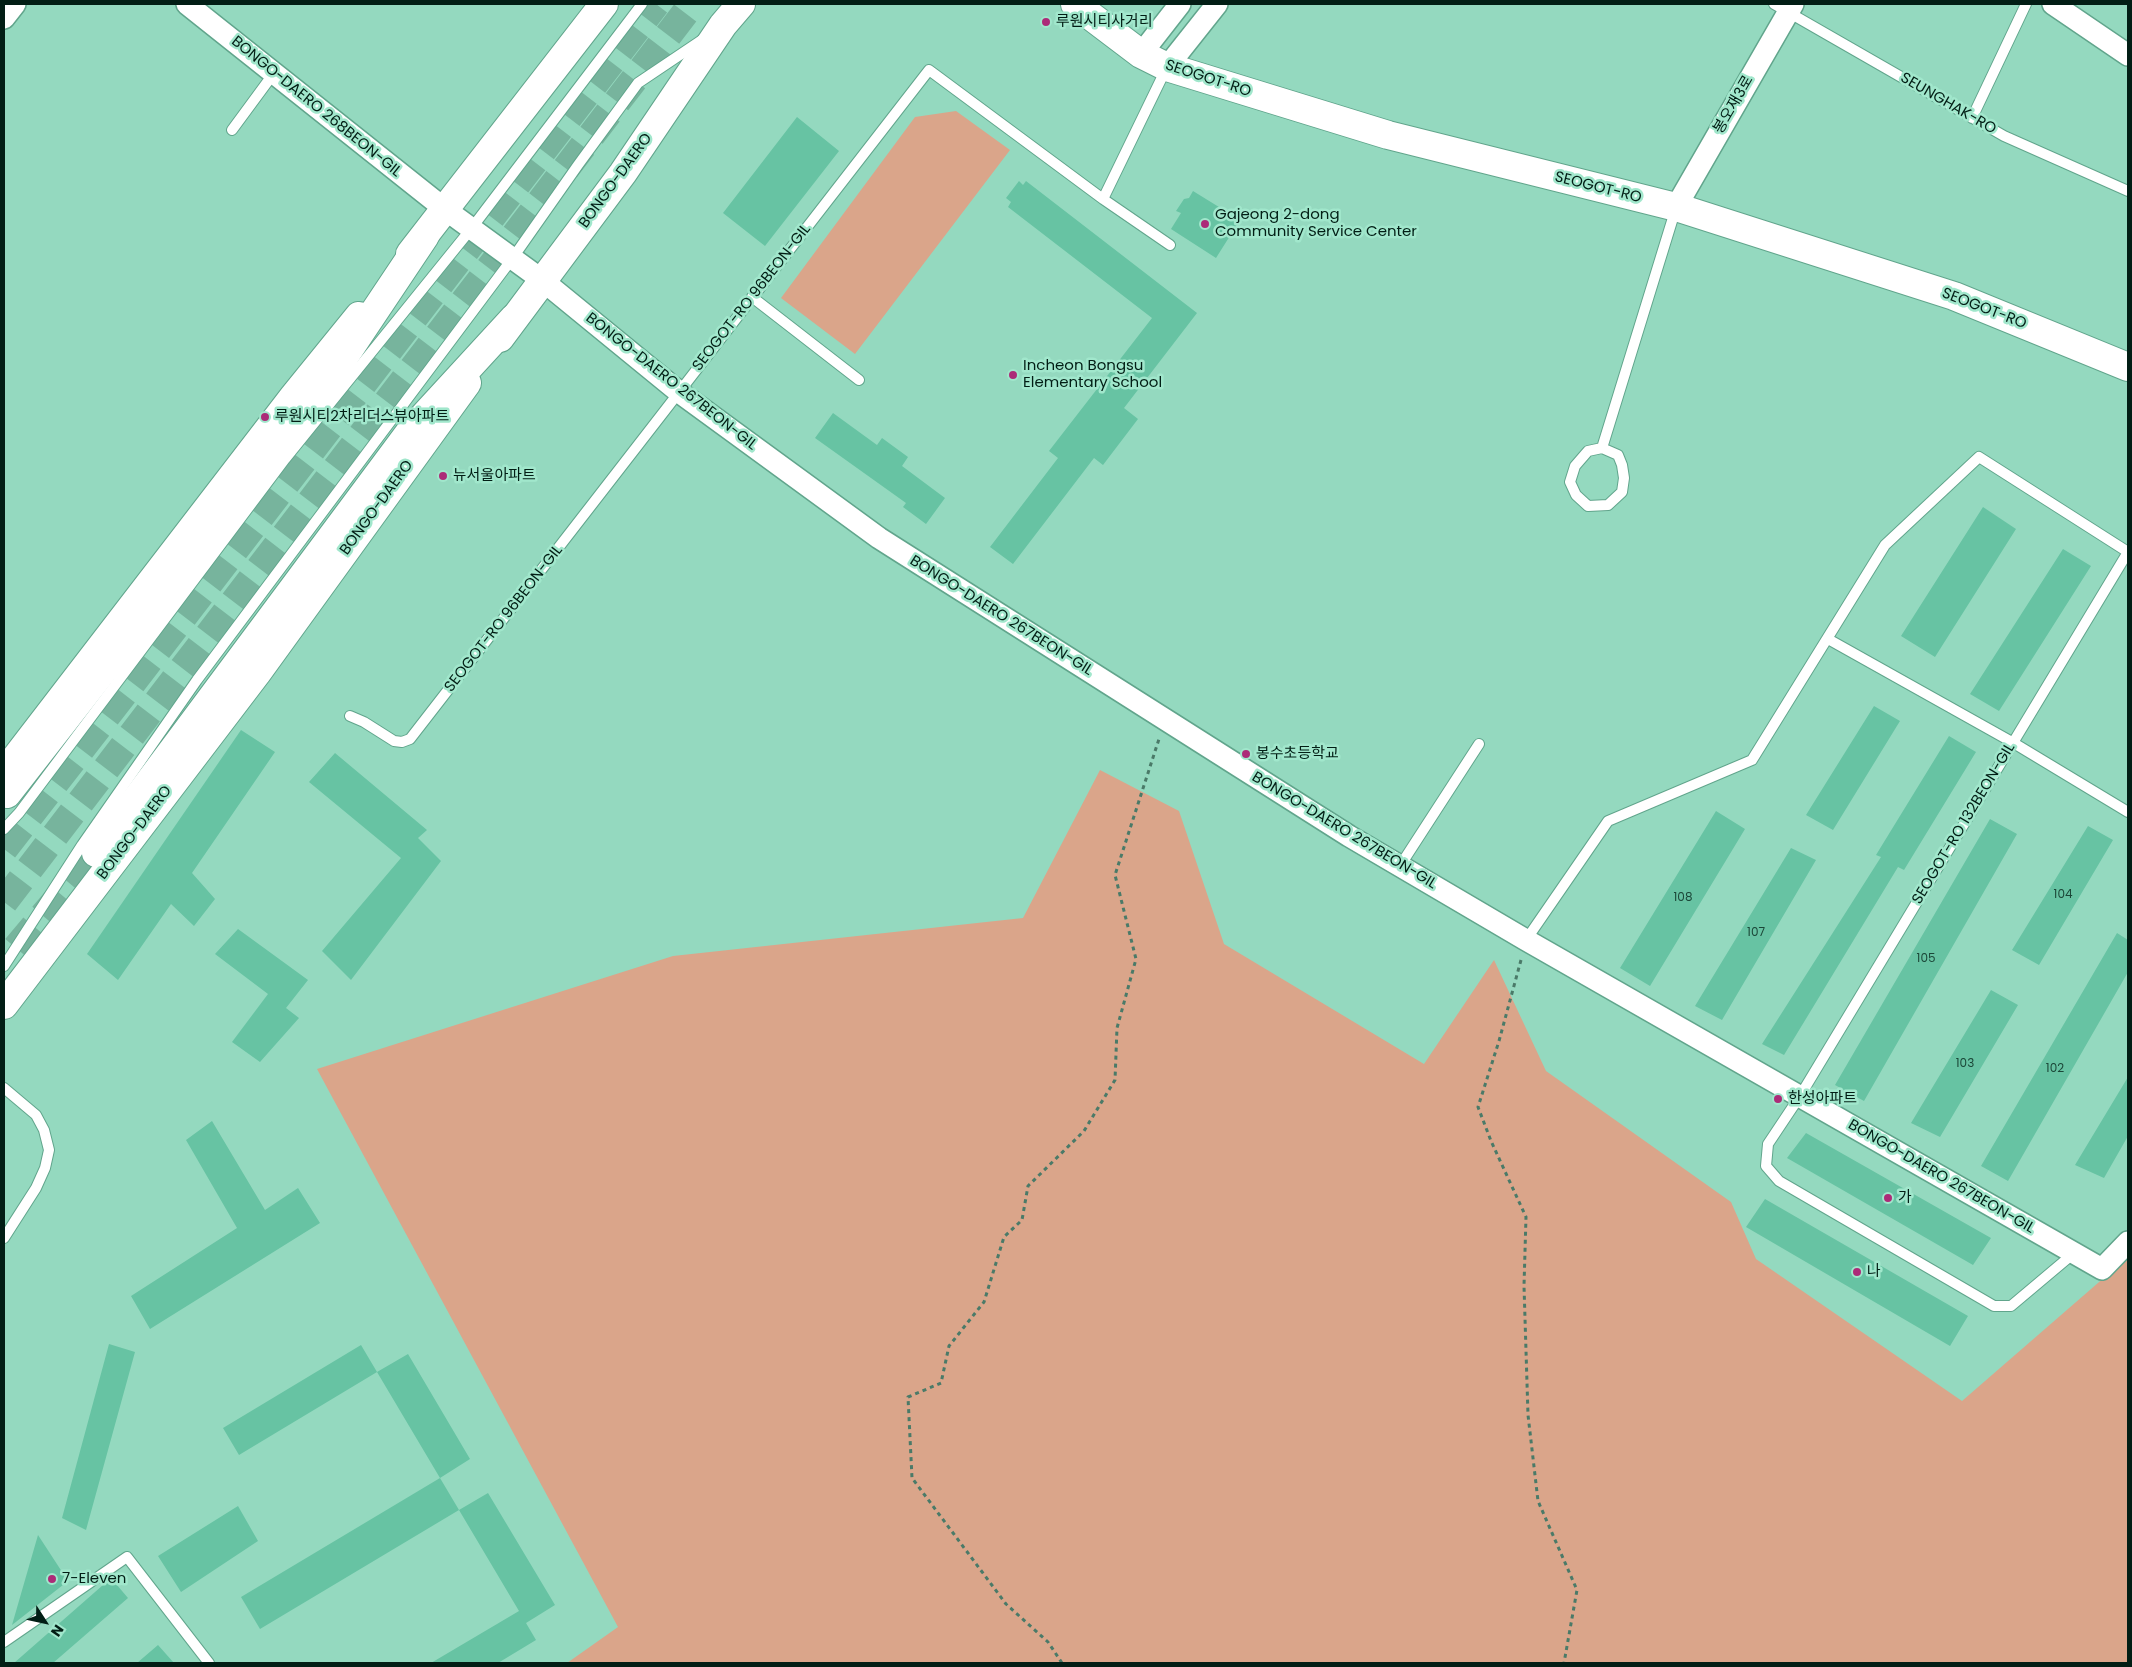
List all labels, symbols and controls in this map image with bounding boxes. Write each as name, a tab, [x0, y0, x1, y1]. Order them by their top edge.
place label: 루원시티사거리	[1056, 13, 1153, 31]
marker: 루원시티사거리	[1040, 16, 1052, 28]
street label: BONGO-DAERO 268BEON-GIL	[227, 33, 405, 181]
street label: SEOGOT-RO	[1163, 57, 1253, 101]
street label: SEUNGHAK-RO	[1897, 69, 1999, 139]
street label: 봉오재3로	[1710, 73, 1758, 137]
street label: BONGO-DAERO	[576, 130, 656, 232]
street label: SEOGOT-RO	[1553, 168, 1643, 208]
place label: Gajeong 2-dong Community Service Center	[1215, 206, 1417, 241]
marker: Gajeong 2-dong Community Service Center	[1199, 218, 1211, 230]
street label: SEOGOT-RO 96BEON-GIL	[689, 221, 815, 375]
street label: SEOGOT-RO	[1939, 285, 2029, 333]
street label: BONGO-DAERO 267BEON-GIL	[582, 310, 760, 454]
place label: Incheon Bongsu Elementary School	[1023, 357, 1162, 392]
marker: Incheon Bongsu Elementary School	[1007, 369, 1019, 381]
place label: 루원시티2차리더스뷰아파트	[275, 408, 449, 426]
marker: 루원시티2차리더스뷰아파트	[259, 411, 271, 423]
street label: BONGO-DAERO	[337, 457, 417, 559]
place label: 뉴서울아파트	[453, 467, 536, 485]
marker: 뉴서울아파트	[437, 470, 449, 482]
street label: SEOGOT-RO 96BEON-GIL	[441, 542, 567, 696]
street label: BONGO-DAERO 267BEON-GIL	[906, 552, 1096, 680]
street label: SEOGOT-RO 132BEON-GIL	[1909, 740, 2019, 908]
place label: 봉수초등학교	[1256, 745, 1339, 763]
marker: 봉수초등학교	[1240, 748, 1252, 760]
street label: BONGO-DAERO 267BEON-GIL	[1248, 769, 1440, 893]
street label: BONGO-DAERO	[94, 783, 176, 883]
house number: 104	[2054, 888, 2072, 902]
house number: 108	[1674, 891, 1692, 905]
house number: 107	[1747, 926, 1765, 940]
house number: 105	[1917, 952, 1935, 966]
house number: 103	[1956, 1057, 1974, 1071]
house number: 102	[2046, 1062, 2064, 1076]
place label: 한성아파트	[1788, 1090, 1857, 1108]
marker: 한성아파트	[1772, 1093, 1784, 1105]
street label: BONGO-DAERO 267BEON-GIL	[1845, 1116, 2037, 1238]
place label: 가	[1898, 1189, 1912, 1207]
marker: 가	[1882, 1192, 1894, 1204]
place label: 나	[1867, 1263, 1881, 1281]
marker: 나	[1851, 1266, 1863, 1278]
place label: 7-Eleven	[62, 1570, 126, 1588]
marker: 7-Eleven	[46, 1573, 58, 1585]
north arrow	[20, 1597, 70, 1647]
text: N	[46, 1621, 68, 1641]

